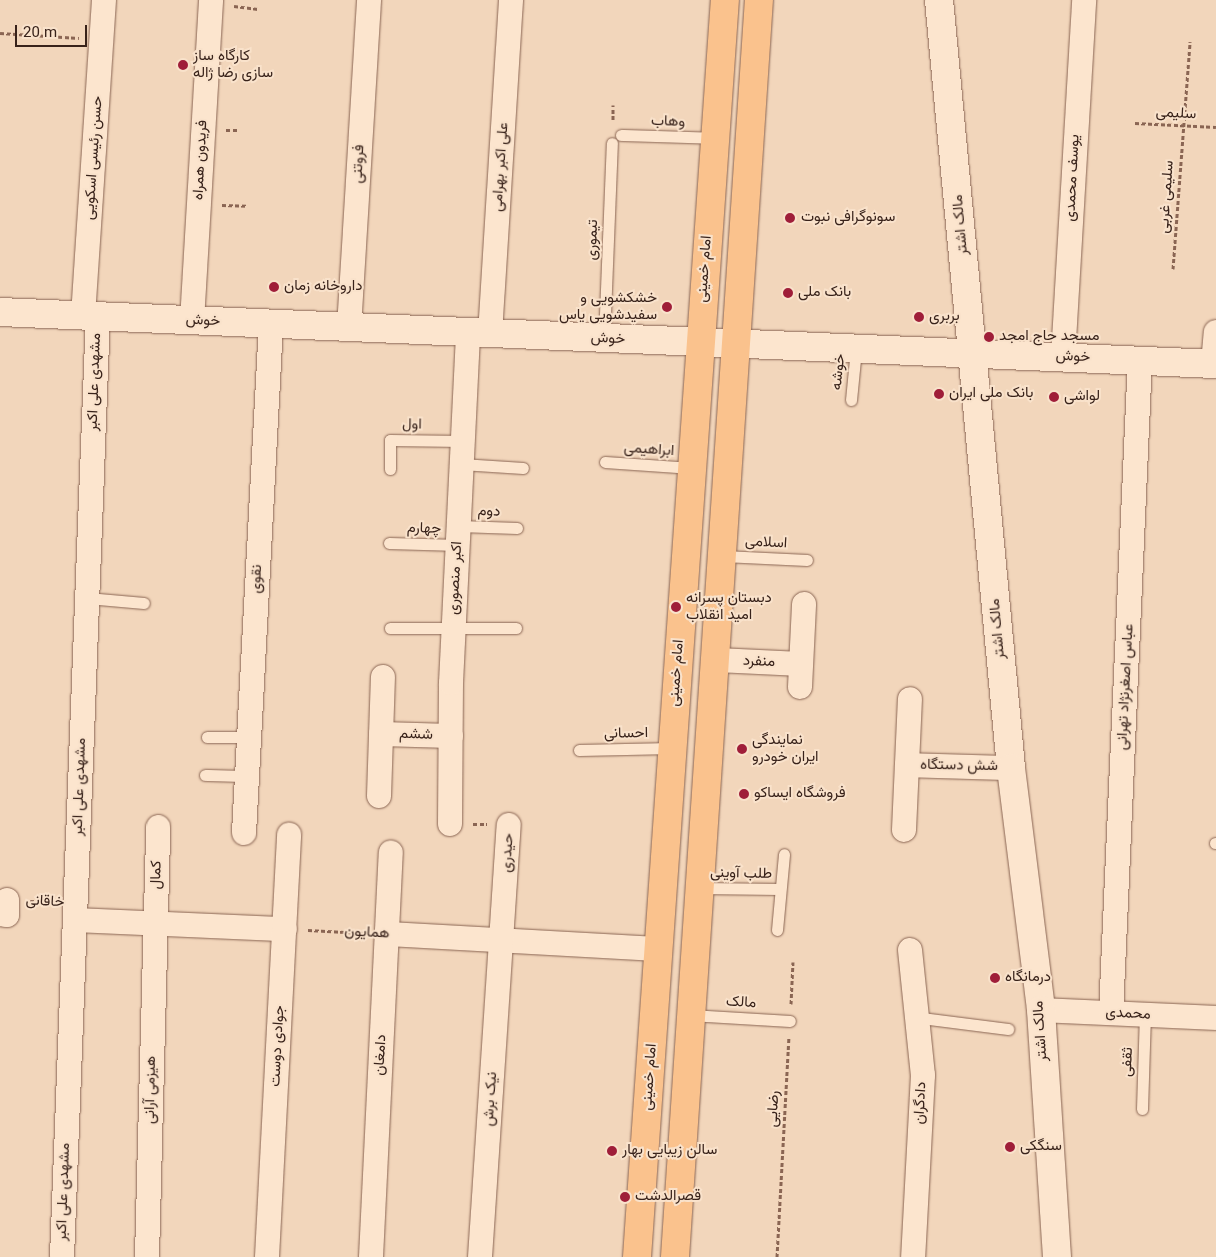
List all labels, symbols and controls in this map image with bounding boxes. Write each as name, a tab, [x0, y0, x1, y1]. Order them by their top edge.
scale bar	[18, 15, 90, 47]
text: 20 m	[23, 22, 57, 45]
place label: کارگاه ساز سازی رضا ژاله	[193, 47, 273, 82]
marker: کارگاه ساز سازی رضا ژاله	[177, 59, 189, 71]
street label: حسن رئیسی اسکویی	[81, 95, 107, 221]
street label: سلیمی	[1155, 104, 1197, 124]
street label: وهاب	[651, 112, 685, 132]
street label: فریدون همراه	[190, 119, 212, 201]
street label: علی اکبر بهرامی	[489, 122, 513, 212]
street label: یوسف محمدی	[1062, 134, 1084, 222]
street label: فروتنی	[349, 144, 369, 184]
street label: سلیمی غربی	[1155, 160, 1179, 234]
street label: مالک اشتر	[949, 194, 973, 256]
place label: سونوگرافی نبوت	[801, 209, 895, 227]
marker: سونوگرافی نبوت	[783, 211, 797, 225]
street label: تیموری	[583, 219, 603, 261]
street label: امام خمینی	[694, 235, 716, 303]
place label: داروخانه زمان	[284, 278, 362, 296]
marker: داروخانه زمان	[268, 281, 280, 293]
place label: بانک ملی	[798, 284, 851, 302]
marker: بانک ملی	[782, 287, 794, 299]
place label: خشکشویی و سفیدشویی یاس	[559, 289, 657, 324]
marker: خشکشویی و سفیدشویی یاس	[661, 301, 673, 313]
place label: بربری	[929, 308, 960, 326]
street label: خوش	[185, 311, 221, 331]
marker: بربری	[913, 311, 925, 323]
place label: مسجد حاج امجد	[999, 328, 1100, 346]
street label: خوش	[590, 329, 626, 349]
marker: مسجد حاج امجد	[983, 331, 995, 343]
street label: مشهدی علی اکبر	[84, 333, 106, 431]
street label: خوش	[1055, 347, 1091, 367]
street label: خوشه	[828, 353, 850, 391]
place label: بانک ملی ایران	[949, 385, 1033, 403]
marker: بانک ملی ایران	[933, 388, 945, 400]
place label: لواشی	[1064, 388, 1100, 406]
marker: لواشی	[1048, 391, 1060, 403]
street label: اول	[402, 416, 422, 434]
street label: ابراهیمی	[623, 439, 675, 461]
street label: دوم	[477, 502, 501, 522]
street label: چهارم	[407, 519, 441, 539]
street label: اسلامی	[744, 533, 788, 553]
street label: اکبر منصوری	[445, 541, 467, 615]
street label: نقوی	[247, 564, 267, 594]
place label: دبستان پسرانه امید انقلاب	[686, 589, 772, 624]
street label: مالک اشتر	[986, 598, 1010, 660]
marker: دبستان پسرانه امید انقلاب	[670, 601, 682, 613]
street label: عباس اصغرنژاد تهرانی	[1114, 623, 1138, 751]
street label: امام خمینی	[666, 639, 688, 707]
street label: منفرد	[743, 652, 775, 672]
street label: ششم	[399, 725, 433, 745]
street label: احسانی	[604, 725, 648, 743]
place label: نمایندگی ایران خودرو	[752, 731, 819, 766]
street label: مشهدی علی اکبر	[69, 738, 91, 836]
marker: نمایندگی ایران خودرو	[736, 743, 748, 755]
street label: شش دستگاه	[920, 756, 998, 776]
place label: فروشگاه ایساکو	[754, 785, 846, 803]
marker: فروشگاه ایساکو	[738, 788, 750, 800]
street label: حیدری	[498, 833, 518, 873]
street label: کمال	[148, 860, 166, 890]
street label: طلب آوینی	[710, 864, 772, 884]
street label: خاقانی	[25, 892, 65, 912]
street label: همایون	[344, 923, 390, 943]
place label: درمانگاه	[1005, 969, 1051, 987]
marker: درمانگاه	[989, 972, 1001, 984]
street label: مالک	[725, 993, 757, 1013]
street label: مالک اشتر	[1030, 1000, 1052, 1062]
street label: محمدی	[1105, 1004, 1151, 1024]
street label: جوادی دوست	[267, 1005, 289, 1087]
street label: دامغان	[371, 1034, 391, 1076]
street label: امام خمینی	[639, 1043, 661, 1111]
street label: ثقفی	[1118, 1047, 1138, 1077]
street label: هیزمی آرانی	[141, 1056, 161, 1124]
street label: نیک برش	[480, 1071, 502, 1127]
street label: دادگران	[911, 1081, 931, 1125]
street label: رضایی	[764, 1090, 784, 1128]
place label: سنگکی	[1020, 1138, 1062, 1156]
marker: سنگکی	[1004, 1141, 1016, 1153]
place label: سالن زیبایی بهار	[622, 1142, 717, 1160]
street label: مشهدی علی اکبر	[53, 1143, 75, 1241]
marker: سالن زیبایی بهار	[606, 1145, 618, 1157]
place label: قصرالدشت	[635, 1188, 701, 1206]
marker: قصرالدشت	[619, 1191, 631, 1203]

